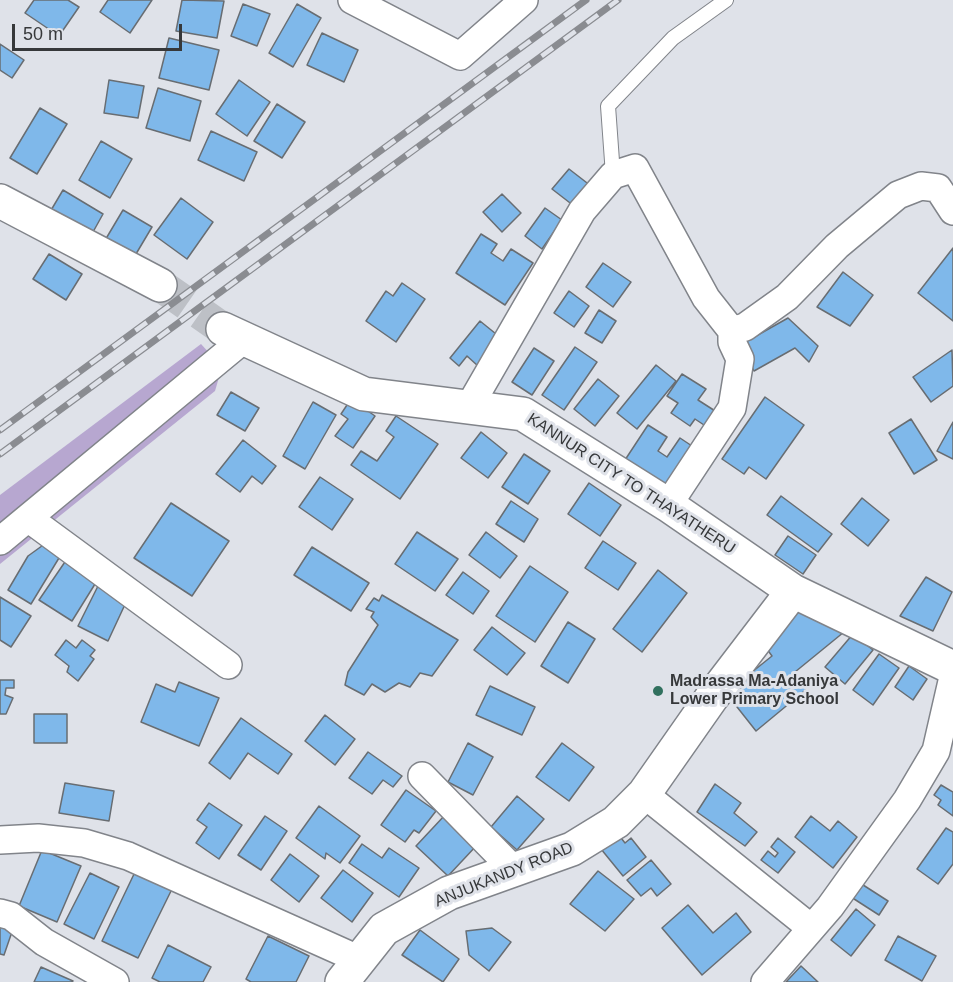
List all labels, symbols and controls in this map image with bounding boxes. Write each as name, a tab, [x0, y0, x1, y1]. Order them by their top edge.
scale bar	[15, 12, 184, 50]
text: 50 m	[23, 24, 63, 44]
street label: KANNUR CITY TO THAYATHERU	[523, 409, 739, 559]
place label: Madrassa Ma-Adaniya Lower Primary School	[670, 672, 839, 710]
marker: Madrassa Ma-Adaniya Lower Primary School	[651, 684, 665, 698]
street label: ANJUKANDY ROAD	[432, 838, 576, 912]

